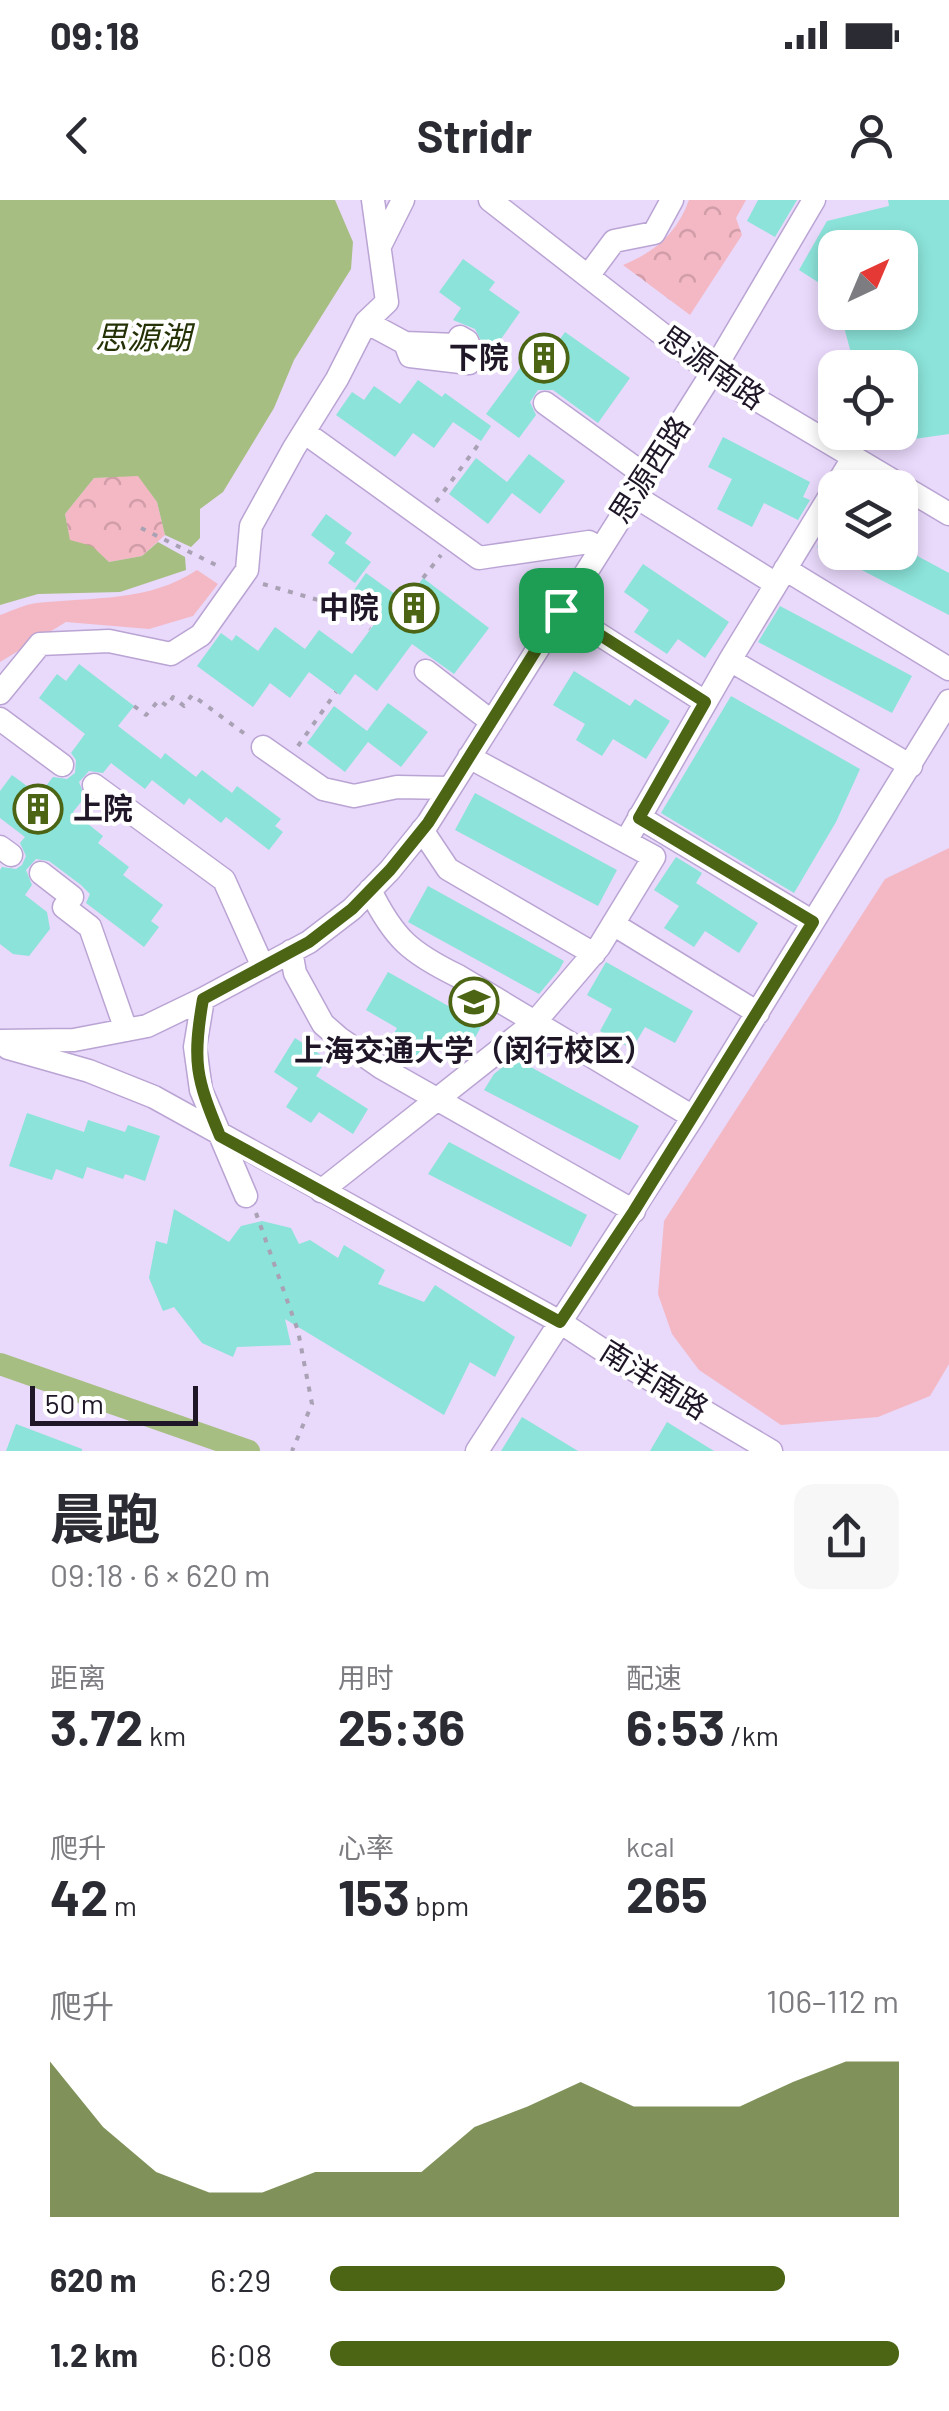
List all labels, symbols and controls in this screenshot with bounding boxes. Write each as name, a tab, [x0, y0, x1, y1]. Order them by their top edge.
text: 09:18	[50, 12, 140, 58]
icon: back	[50, 108, 105, 163]
text: Stridr	[417, 108, 532, 162]
icon: person	[844, 108, 899, 163]
north arrow	[818, 230, 918, 330]
map controls	[818, 230, 918, 570]
water label: 思源湖	[95, 317, 196, 355]
street label: 思源南路	[654, 317, 773, 416]
building icon: 下院	[518, 332, 570, 384]
place label: 下院	[449, 338, 509, 374]
button: locate	[818, 350, 918, 450]
street label: 思源西路	[601, 409, 696, 529]
button: layers	[818, 470, 918, 570]
pin	[519, 568, 604, 653]
building icon: 中院	[388, 582, 440, 634]
icon: arrive	[534, 583, 589, 638]
place label: 中院	[319, 588, 379, 624]
building icon: 上院	[12, 783, 64, 835]
place label: 上院	[73, 789, 133, 825]
school or university icon: 上海交通大学（闵行校区）	[448, 976, 500, 1028]
place label: 上海交通大学（闵行校区）	[294, 1031, 654, 1067]
street label: 南洋南路	[595, 1331, 715, 1425]
scale bar	[30, 1381, 198, 1426]
text: 50 m	[45, 1386, 104, 1420]
text: 晨跑	[50, 1484, 160, 1550]
button: share	[794, 1484, 899, 1589]
text: 09:18 · 6 × 620 m	[50, 1555, 270, 1593]
text: 距离	[50, 1660, 106, 1694]
text: 用时	[338, 1660, 394, 1694]
text: 配速	[626, 1660, 682, 1694]
text: 3.72	[50, 1696, 143, 1756]
text: 25:36	[338, 1696, 465, 1756]
text: 6:53	[626, 1696, 725, 1756]
text: km	[143, 1718, 186, 1752]
text: /km	[725, 1718, 779, 1752]
text: kcal	[626, 1829, 675, 1863]
text: 爬升	[50, 1830, 106, 1864]
text: 心率	[338, 1830, 394, 1864]
text: 265	[626, 1863, 708, 1923]
text: 42	[50, 1866, 108, 1926]
text: 153	[338, 1866, 410, 1926]
text: m	[108, 1888, 137, 1922]
text: bpm	[410, 1888, 469, 1922]
text: 106–112 m	[766, 1981, 899, 2019]
text: 爬升	[50, 1986, 114, 2024]
text: 620 m	[50, 2260, 136, 2298]
text: 6:29	[210, 2260, 271, 2298]
text: 1.2 km	[50, 2335, 138, 2373]
text: 6:08	[210, 2335, 272, 2373]

